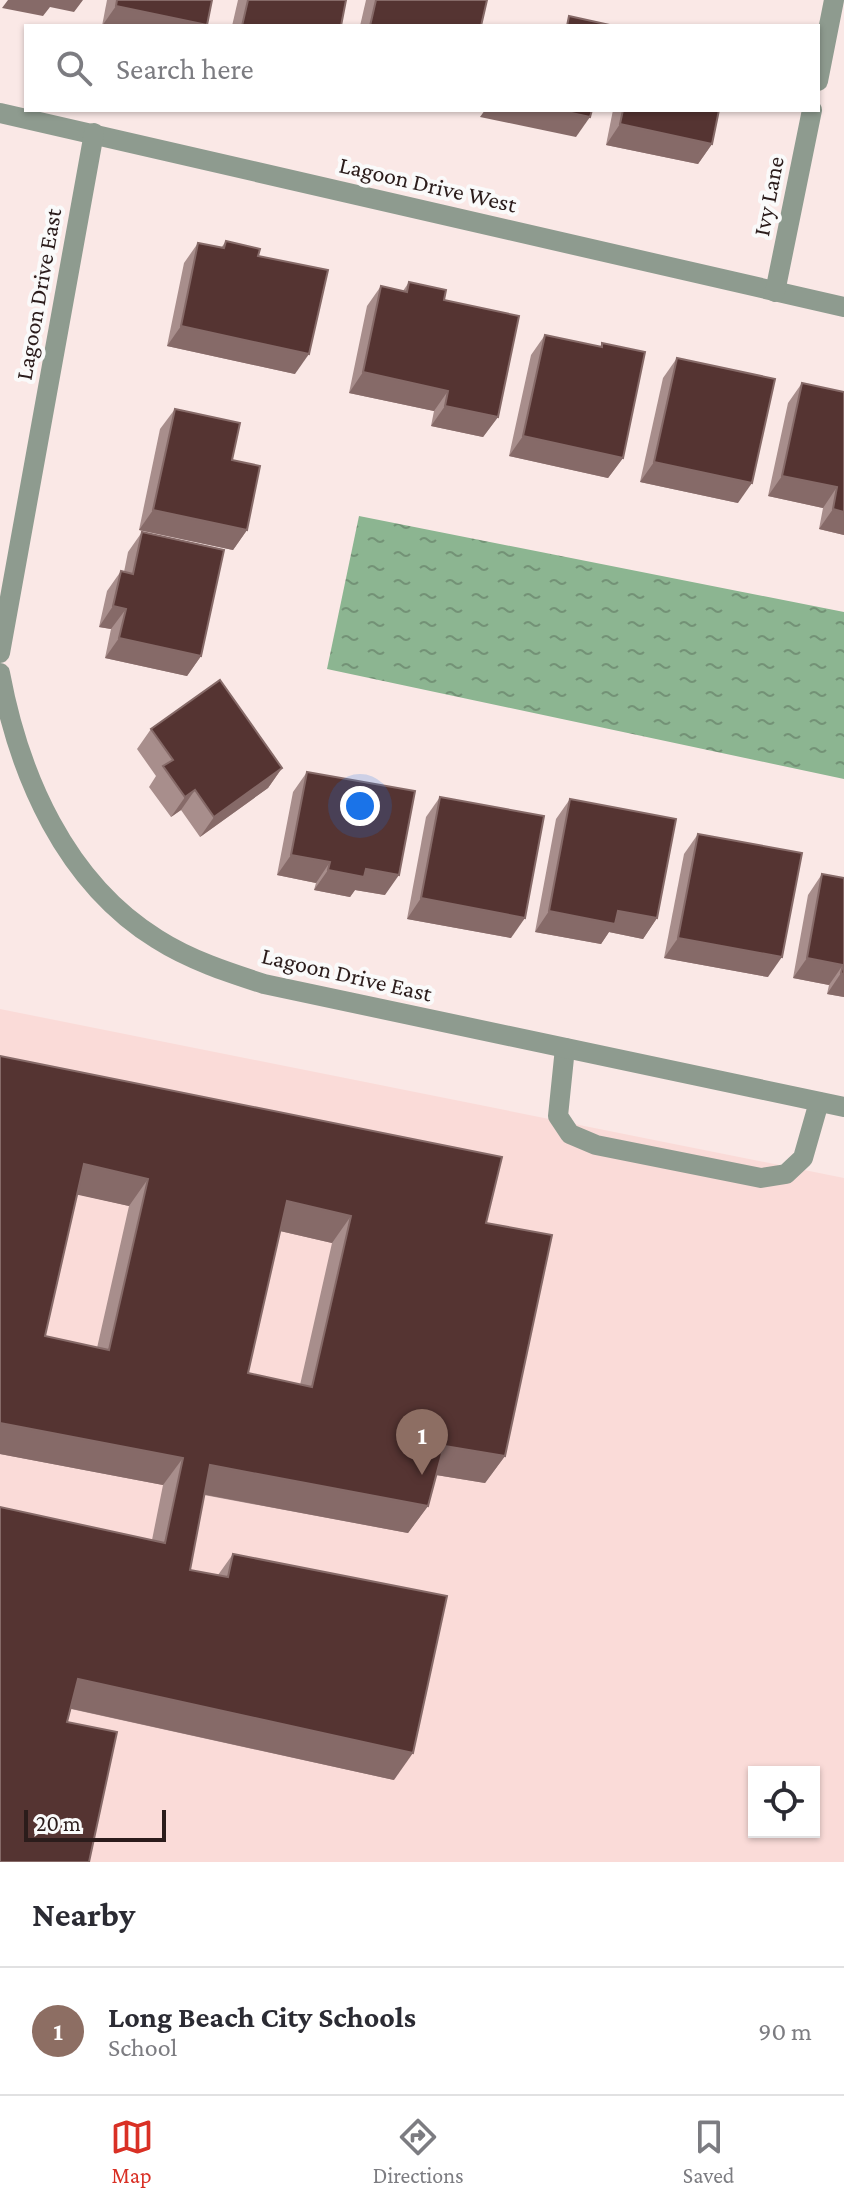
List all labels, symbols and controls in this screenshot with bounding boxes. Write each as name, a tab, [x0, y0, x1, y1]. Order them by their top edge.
search box	[24, 24, 820, 112]
icon: search	[52, 46, 96, 90]
text: Search here	[116, 52, 254, 85]
street label: Lagoon Drive West	[337, 150, 520, 218]
street label: Ivy Lane	[747, 154, 789, 238]
street label: Lagoon Drive East	[10, 205, 67, 382]
your location	[340, 786, 380, 826]
street label: Lagoon Drive East	[259, 941, 436, 1007]
pin: 1	[396, 1409, 448, 1475]
map controls	[748, 1766, 820, 1838]
button: locate	[748, 1766, 820, 1838]
scale bar	[24, 1806, 166, 1842]
text: 20 m	[36, 1811, 81, 1836]
text: Nearby	[32, 1896, 135, 1933]
text: Long Beach City Schools	[108, 2000, 416, 2033]
text: 1	[53, 2017, 63, 2046]
text: 90 m	[758, 2017, 812, 2046]
text: School	[108, 2033, 177, 2062]
tab: Map	[110, 2115, 154, 2188]
tab: Directions	[373, 2115, 464, 2188]
tab: Saved	[683, 2115, 734, 2188]

